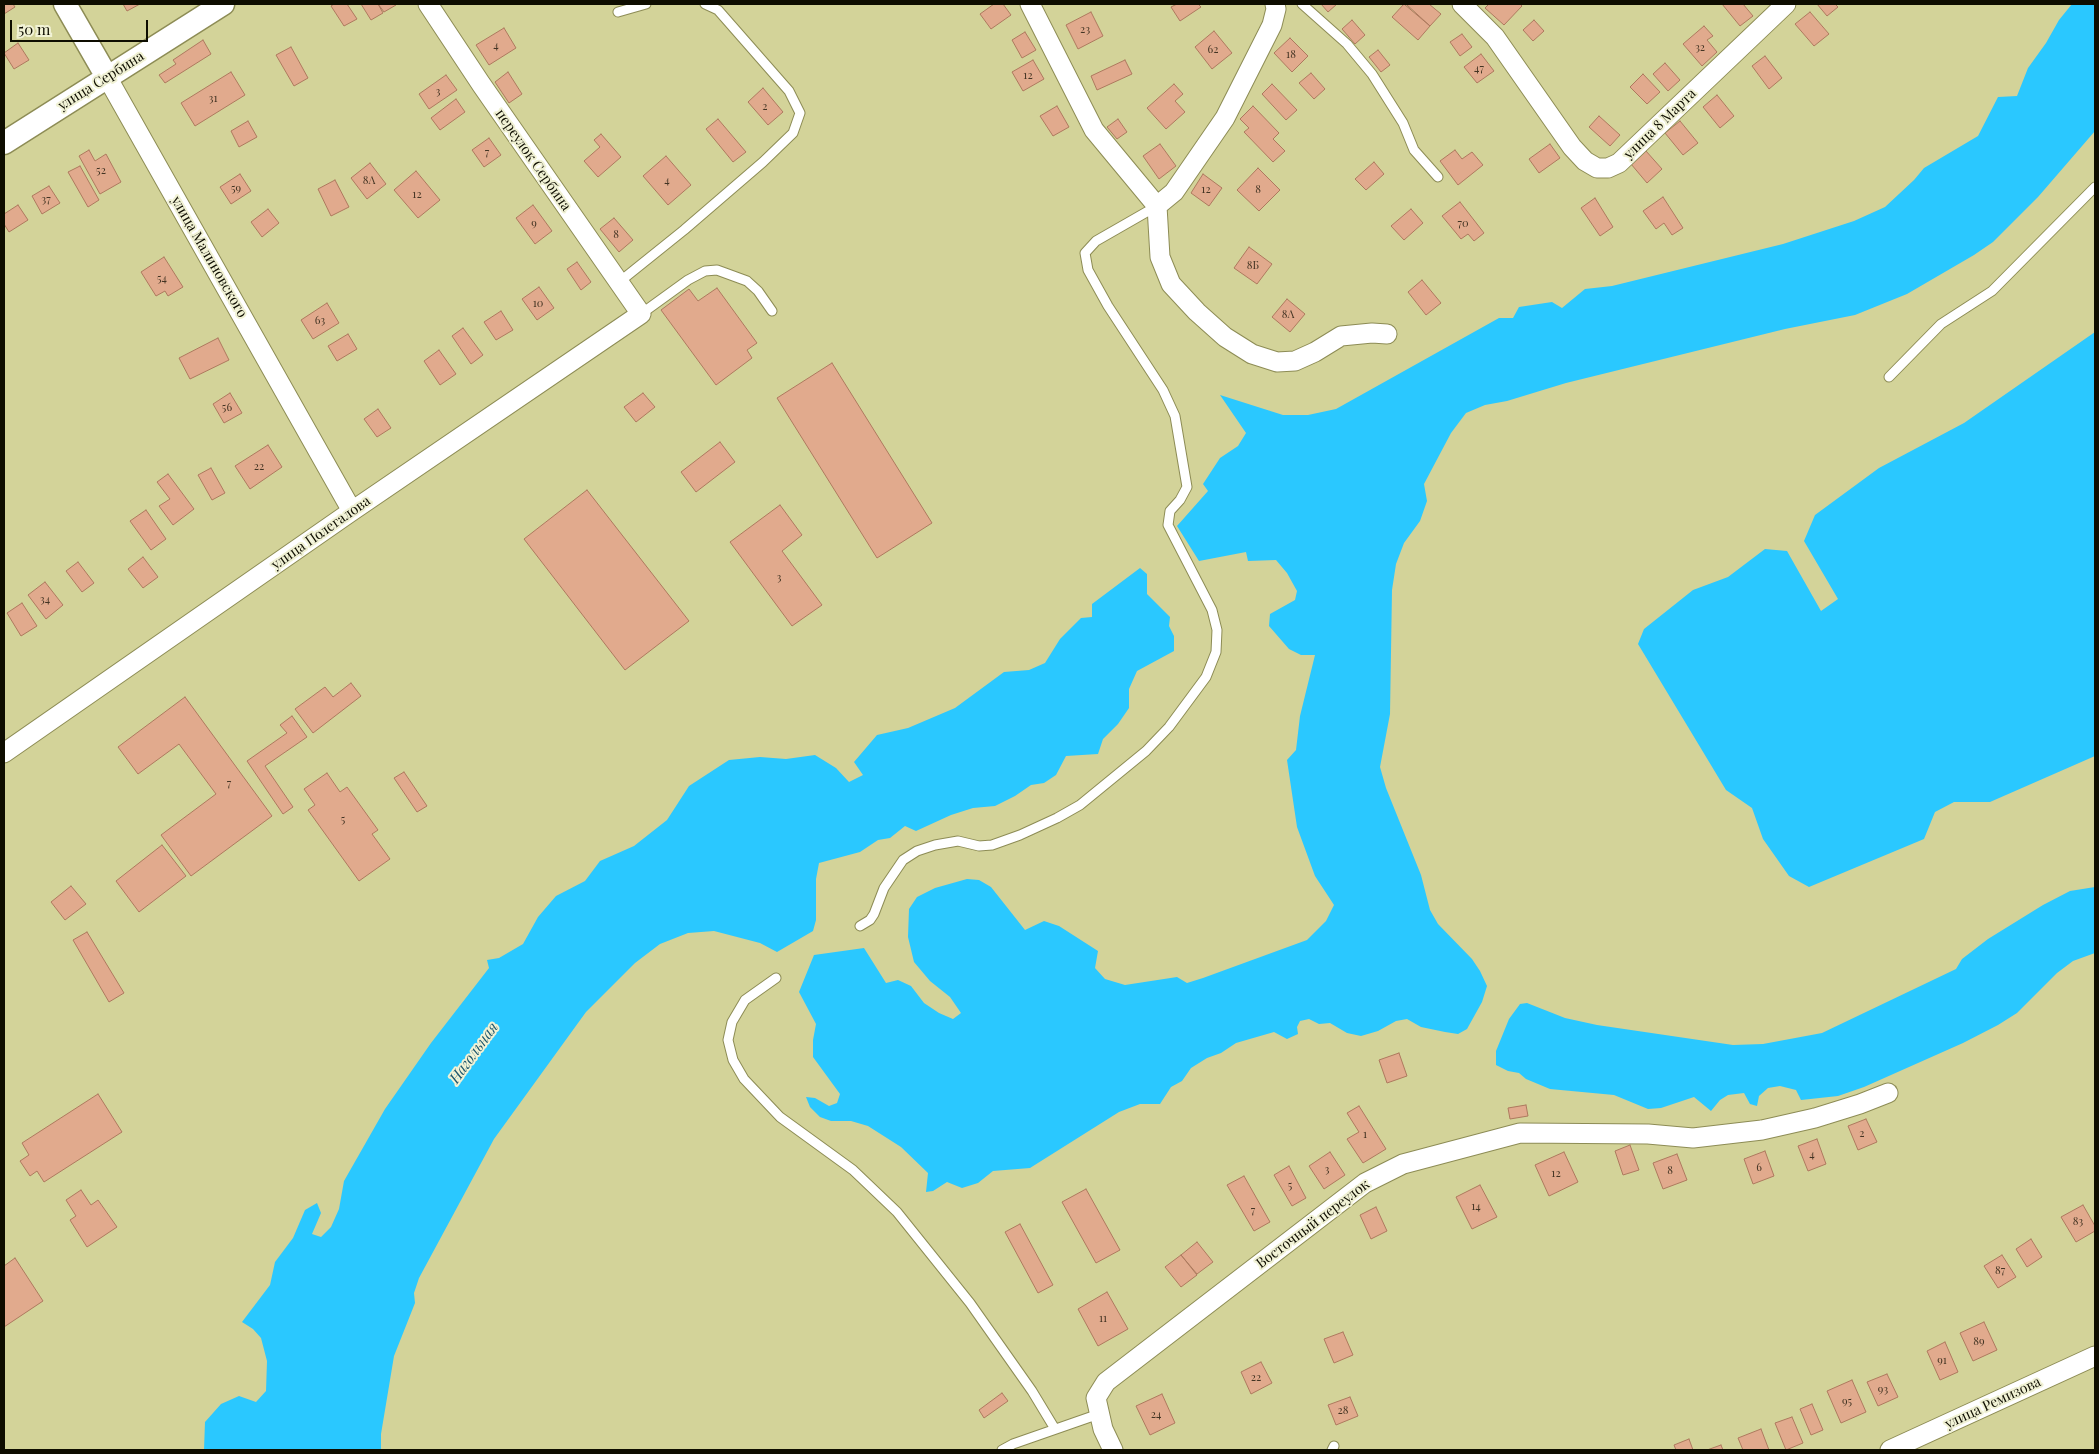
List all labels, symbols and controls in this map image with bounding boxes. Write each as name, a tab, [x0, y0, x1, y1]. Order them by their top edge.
scale bar	[12, 10, 150, 42]
text: 50 m	[18, 19, 50, 39]
house number: 23	[1080, 23, 1090, 37]
house number: 4	[493, 39, 499, 53]
house number: 32	[1695, 41, 1705, 55]
house number: 62	[1208, 43, 1218, 57]
street label: улица Сербина	[55, 48, 147, 114]
house number: 18	[1286, 48, 1296, 62]
house number: 47	[1474, 62, 1484, 76]
house number: 12	[1023, 69, 1033, 83]
house number: 3	[436, 85, 440, 99]
street label: улица 8 Марта	[1620, 85, 1700, 163]
house number: 31	[208, 92, 218, 106]
house number: 2	[762, 100, 768, 114]
street label: переулок Сербина	[492, 106, 574, 214]
house number: 7	[485, 146, 489, 160]
house number: 52	[96, 164, 106, 178]
house number: 8А	[363, 174, 375, 188]
house number: 4	[664, 174, 670, 188]
house number: 59	[231, 182, 241, 196]
house number: 12	[1201, 183, 1211, 197]
house number: 8	[1255, 183, 1261, 197]
house number: 12	[412, 188, 422, 202]
house number: 37	[41, 193, 51, 207]
street label: улица Малиновского	[167, 193, 251, 321]
house number: 9	[531, 217, 537, 231]
house number: 70	[1457, 217, 1469, 231]
house number: 8	[613, 228, 619, 242]
house number: 8Б	[1247, 259, 1259, 273]
house number: 54	[157, 272, 167, 286]
house number: 10	[533, 297, 543, 311]
house number: 8А	[1282, 308, 1294, 322]
house number: 63	[315, 314, 325, 328]
house number: 56	[222, 401, 232, 415]
house number: 22	[254, 460, 264, 474]
street label: улица Полегалова	[268, 493, 374, 573]
house number: 3	[777, 571, 781, 585]
house number: 34	[40, 593, 50, 607]
house number: 7	[227, 777, 231, 791]
house number: 5	[341, 813, 345, 827]
water label: Нагольная	[446, 1019, 502, 1087]
house number: 2	[1859, 1127, 1865, 1141]
house number: 1	[1363, 1128, 1367, 1142]
house number: 4	[1809, 1148, 1815, 1162]
house number: 6	[1756, 1161, 1762, 1175]
house number: 3	[1325, 1163, 1329, 1177]
house number: 8	[1667, 1164, 1673, 1178]
house number: 12	[1551, 1167, 1561, 1181]
street label: Восточный переулок	[1253, 1176, 1373, 1272]
house number: 5	[1288, 1179, 1292, 1193]
house number: 14	[1471, 1200, 1481, 1214]
house number: 7	[1251, 1204, 1255, 1218]
house number: 83	[2073, 1215, 2083, 1229]
house number: 87	[1995, 1264, 2005, 1278]
house number: 11	[1099, 1312, 1107, 1326]
house number: 89	[1973, 1335, 1985, 1349]
house number: 91	[1937, 1354, 1947, 1368]
house number: 22	[1251, 1371, 1261, 1385]
street label: улица Ремизова	[1942, 1373, 2044, 1433]
house number: 93	[1878, 1383, 1888, 1397]
house number: 95	[1842, 1395, 1852, 1409]
house number: 28	[1338, 1404, 1348, 1418]
house number: 24	[1151, 1408, 1161, 1422]

